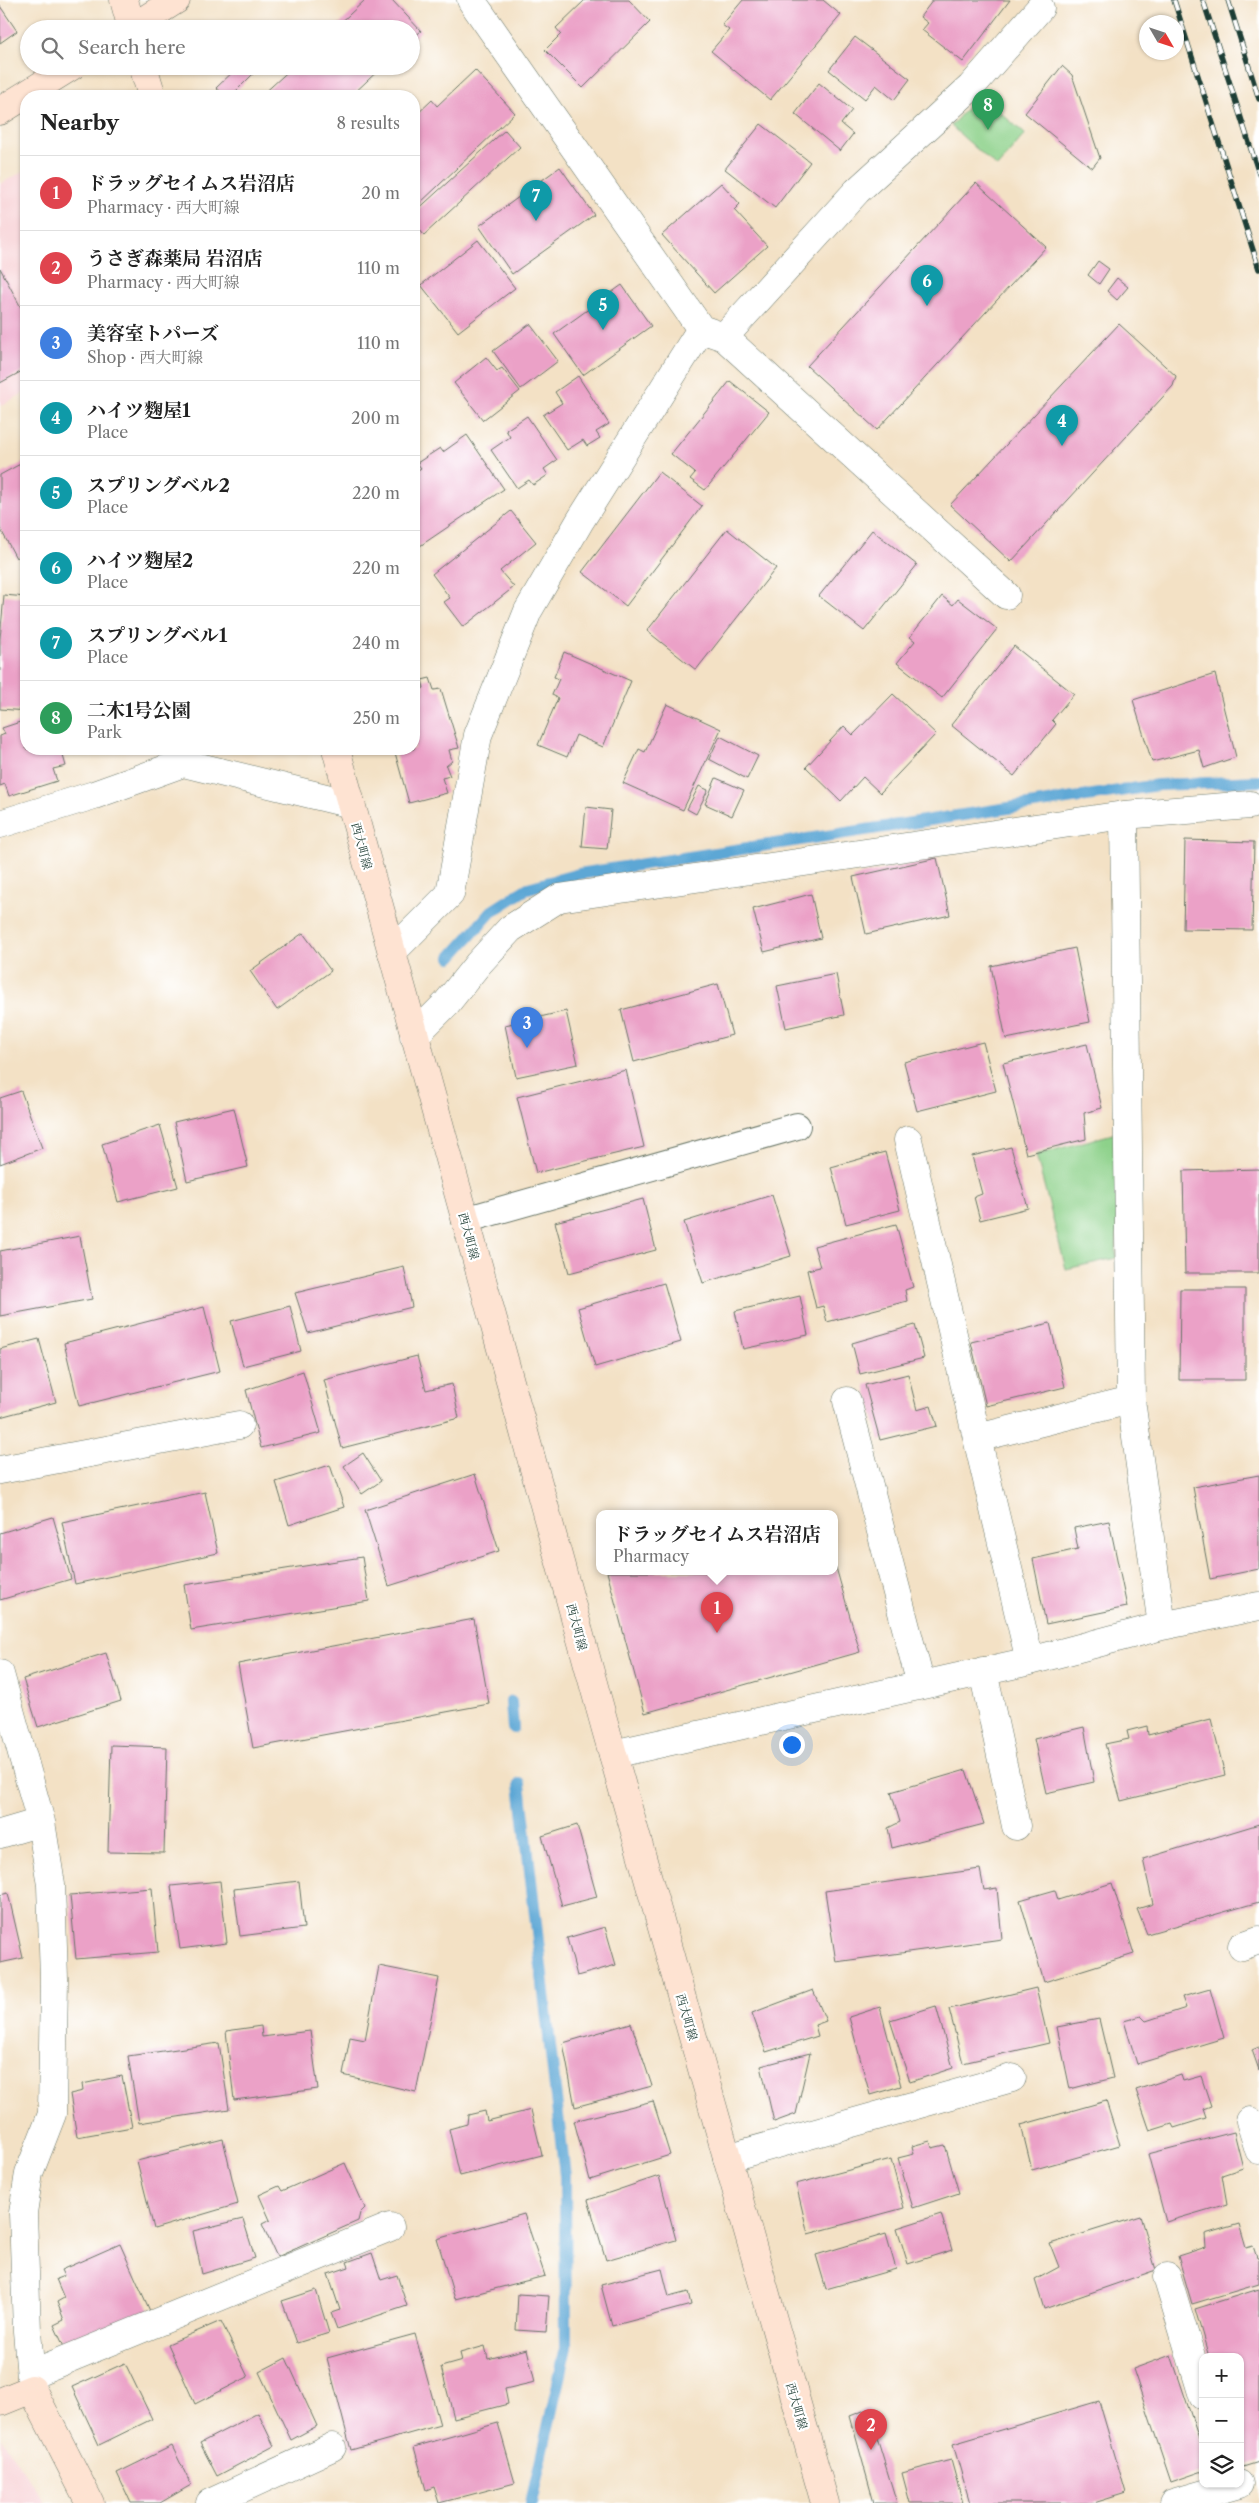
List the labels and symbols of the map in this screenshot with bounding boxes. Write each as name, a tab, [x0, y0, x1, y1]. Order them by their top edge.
north arrow	[1139, 15, 1184, 60]
pin: 8	[972, 89, 1004, 130]
pin: 7	[520, 180, 552, 221]
pin: 6	[911, 265, 943, 306]
pin: 5	[587, 289, 619, 330]
pin: 4	[1046, 405, 1078, 446]
street label: 西大町線	[349, 821, 375, 871]
pin: 3	[511, 1007, 543, 1048]
street label: 西大町線	[456, 1211, 482, 1261]
pin: 1	[701, 1592, 733, 1633]
street label: 西大町線	[564, 1602, 590, 1652]
your location	[779, 1732, 805, 1758]
street label: 西大町線	[673, 1992, 701, 2042]
street label: 西大町線	[783, 2381, 811, 2431]
pin: 2	[855, 2409, 887, 2450]

